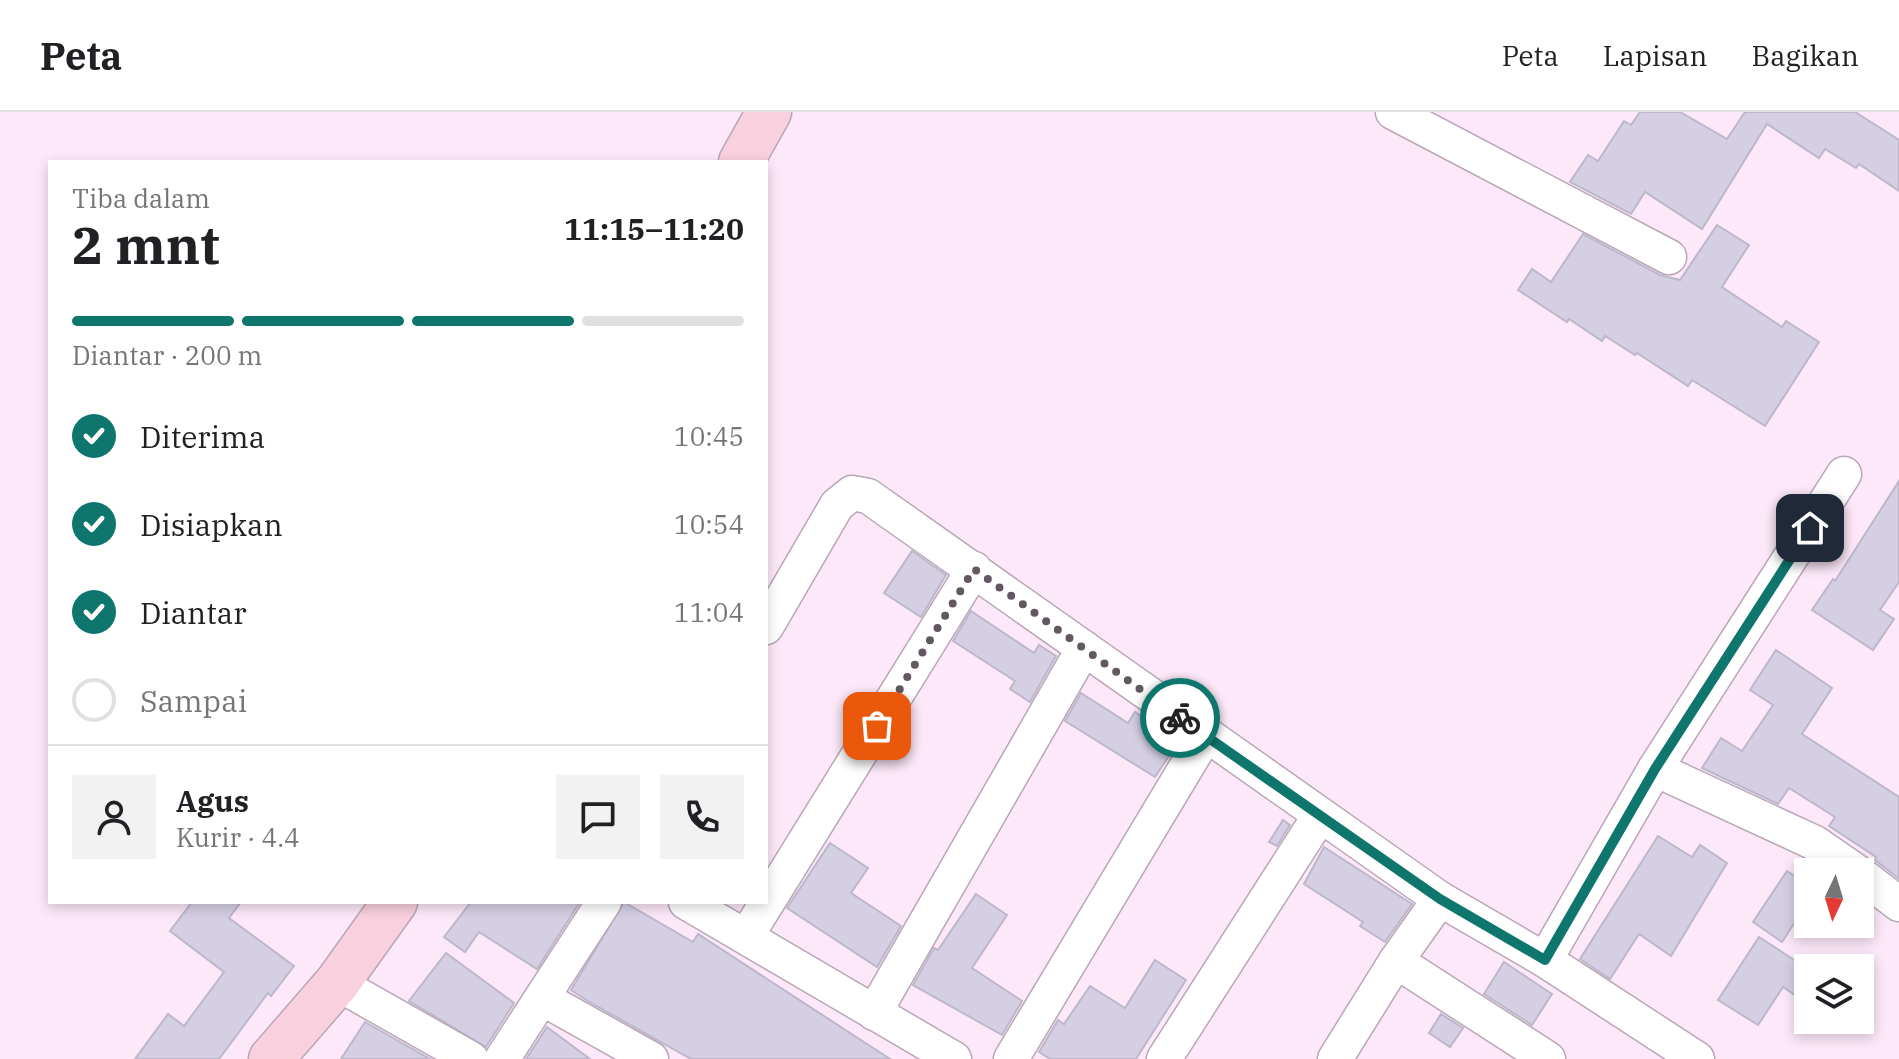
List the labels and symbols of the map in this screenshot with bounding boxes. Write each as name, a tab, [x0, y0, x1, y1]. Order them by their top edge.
pin	[1776, 494, 1844, 562]
courier	[1140, 678, 1220, 758]
pin	[843, 692, 911, 760]
north arrow	[1794, 858, 1874, 938]

